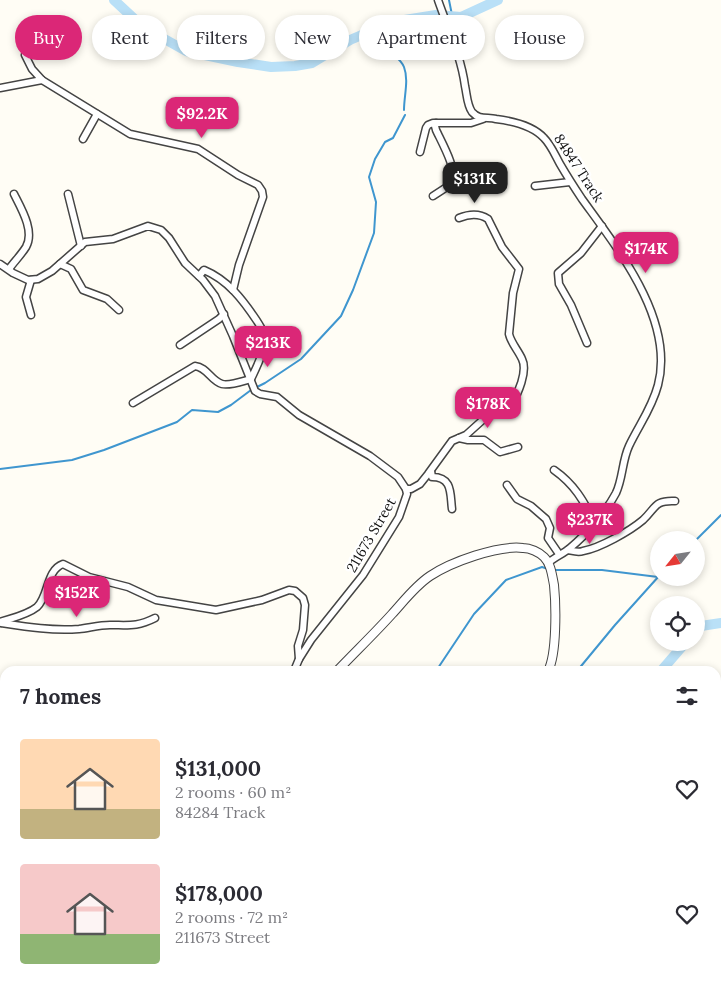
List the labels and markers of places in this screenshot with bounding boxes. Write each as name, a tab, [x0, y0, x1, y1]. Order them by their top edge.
pin: $92.2K	[161, 96, 243, 139]
pin: $131K	[440, 162, 510, 204]
pin: $174K	[611, 232, 681, 274]
pin: $213K	[233, 326, 303, 368]
pin: $178K	[453, 386, 523, 429]
pin: $237K	[555, 502, 625, 545]
pin: $152K	[42, 576, 112, 618]

